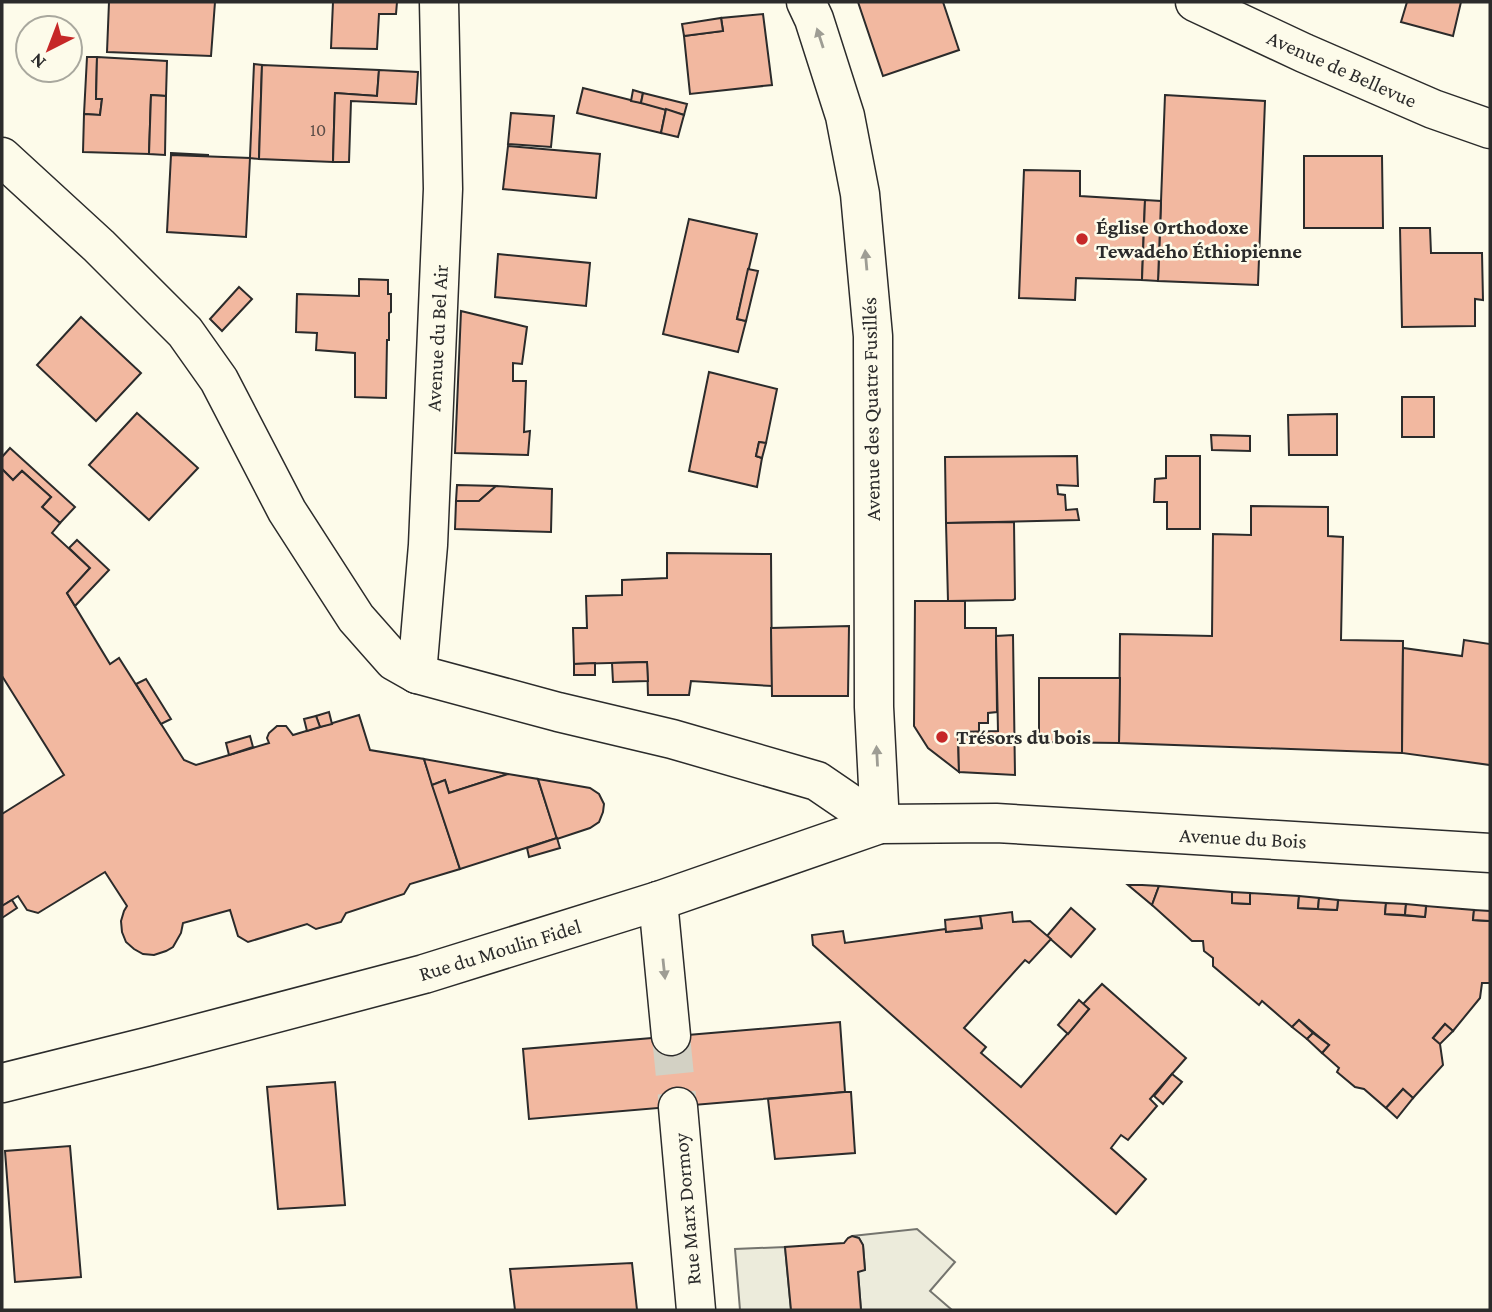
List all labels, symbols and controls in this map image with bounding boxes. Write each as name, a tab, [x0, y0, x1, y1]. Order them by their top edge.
north arrow	[14, 14, 84, 84]
street label: Avenue de Bellevue	[1264, 25, 1420, 113]
one-way arrow	[814, 27, 825, 48]
text: N	[26, 49, 50, 73]
house number: 10	[310, 120, 326, 140]
place label: Église Orthodoxe Tewadeho Éthiopienne	[1096, 215, 1302, 263]
marker: Église Orthodoxe Tewadeho Éthiopienne	[1074, 231, 1090, 247]
one-way arrow	[860, 248, 871, 270]
street label: Avenue du Bel Air	[421, 263, 453, 412]
street label: Avenue des Quatre Fusillés	[857, 297, 885, 521]
place label: Trésors du bois	[956, 725, 1091, 749]
marker: Trésors du bois	[934, 729, 950, 745]
one-way arrow	[871, 745, 882, 767]
street label: Avenue du Bois	[1179, 823, 1307, 853]
street label: Rue du Moulin Fidel	[416, 914, 584, 986]
one-way arrow	[659, 958, 670, 980]
street label: Rue Marx Dormoy	[668, 1132, 706, 1286]

